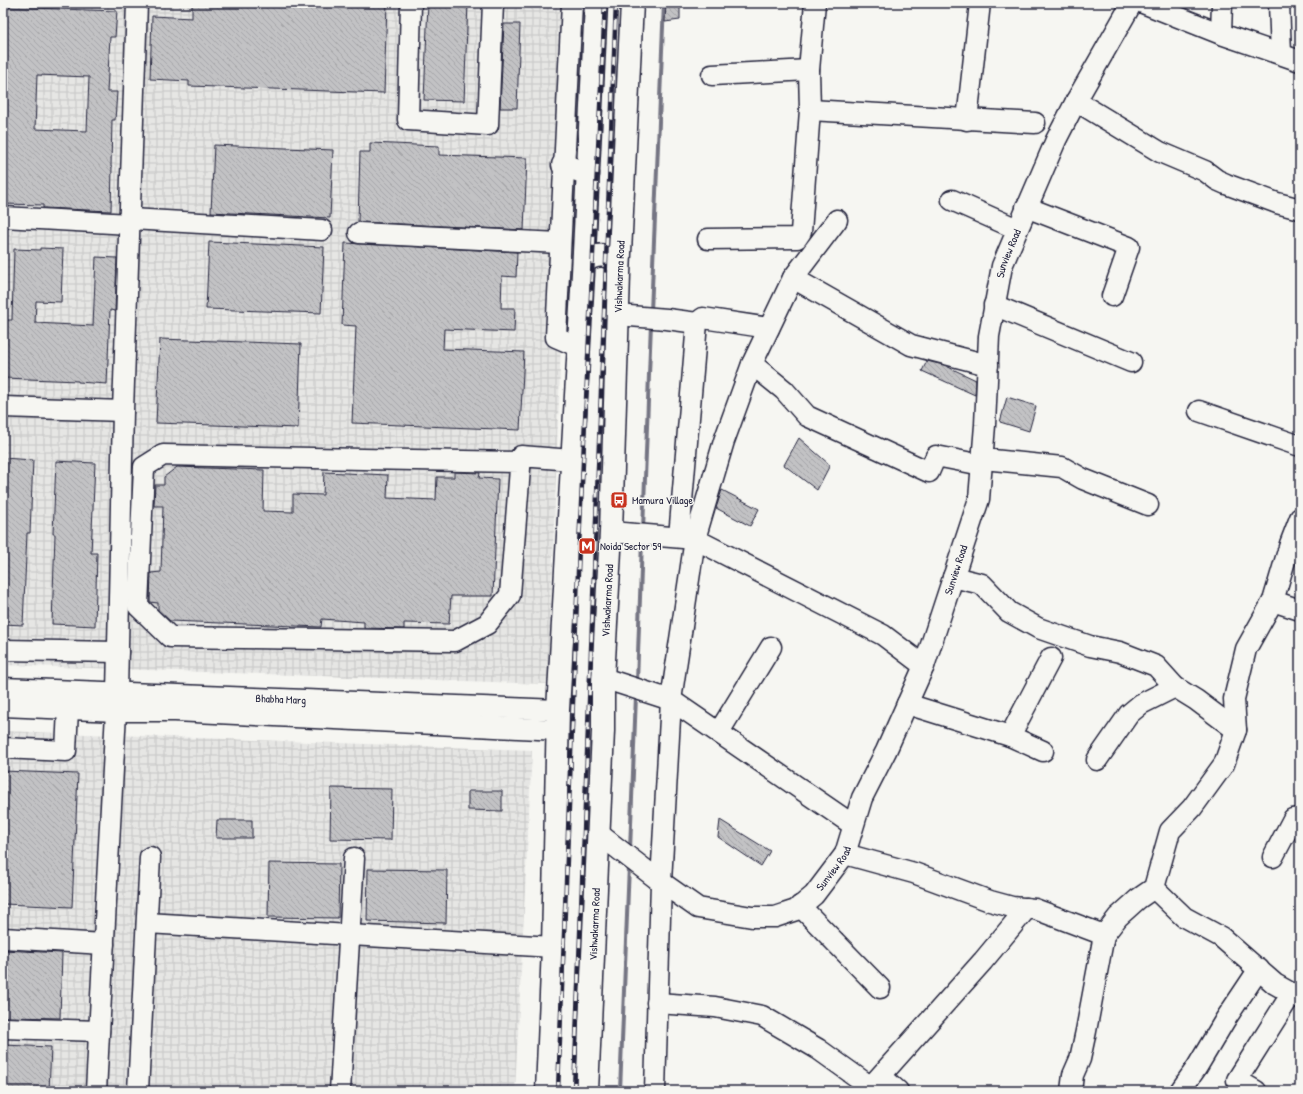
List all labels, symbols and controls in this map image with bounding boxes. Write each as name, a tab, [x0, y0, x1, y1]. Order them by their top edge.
street label: Sunview Road	[993, 226, 1024, 279]
street label: Vishwakarma Road	[611, 239, 628, 313]
bus stop icon: Mamura Village	[609, 490, 629, 510]
place label: Mamura Village	[632, 493, 693, 507]
metro station icon: Noida Sector 59	[577, 536, 597, 556]
place label: Noida Sector 59	[600, 539, 661, 553]
street label: Sunview Road	[941, 543, 971, 596]
street label: Vishwakarma Road	[598, 563, 616, 637]
street label: Bhabha Marg	[255, 691, 306, 707]
street label: Sunview Road	[813, 844, 854, 893]
street label: Vishwakarma Road	[586, 887, 603, 961]

